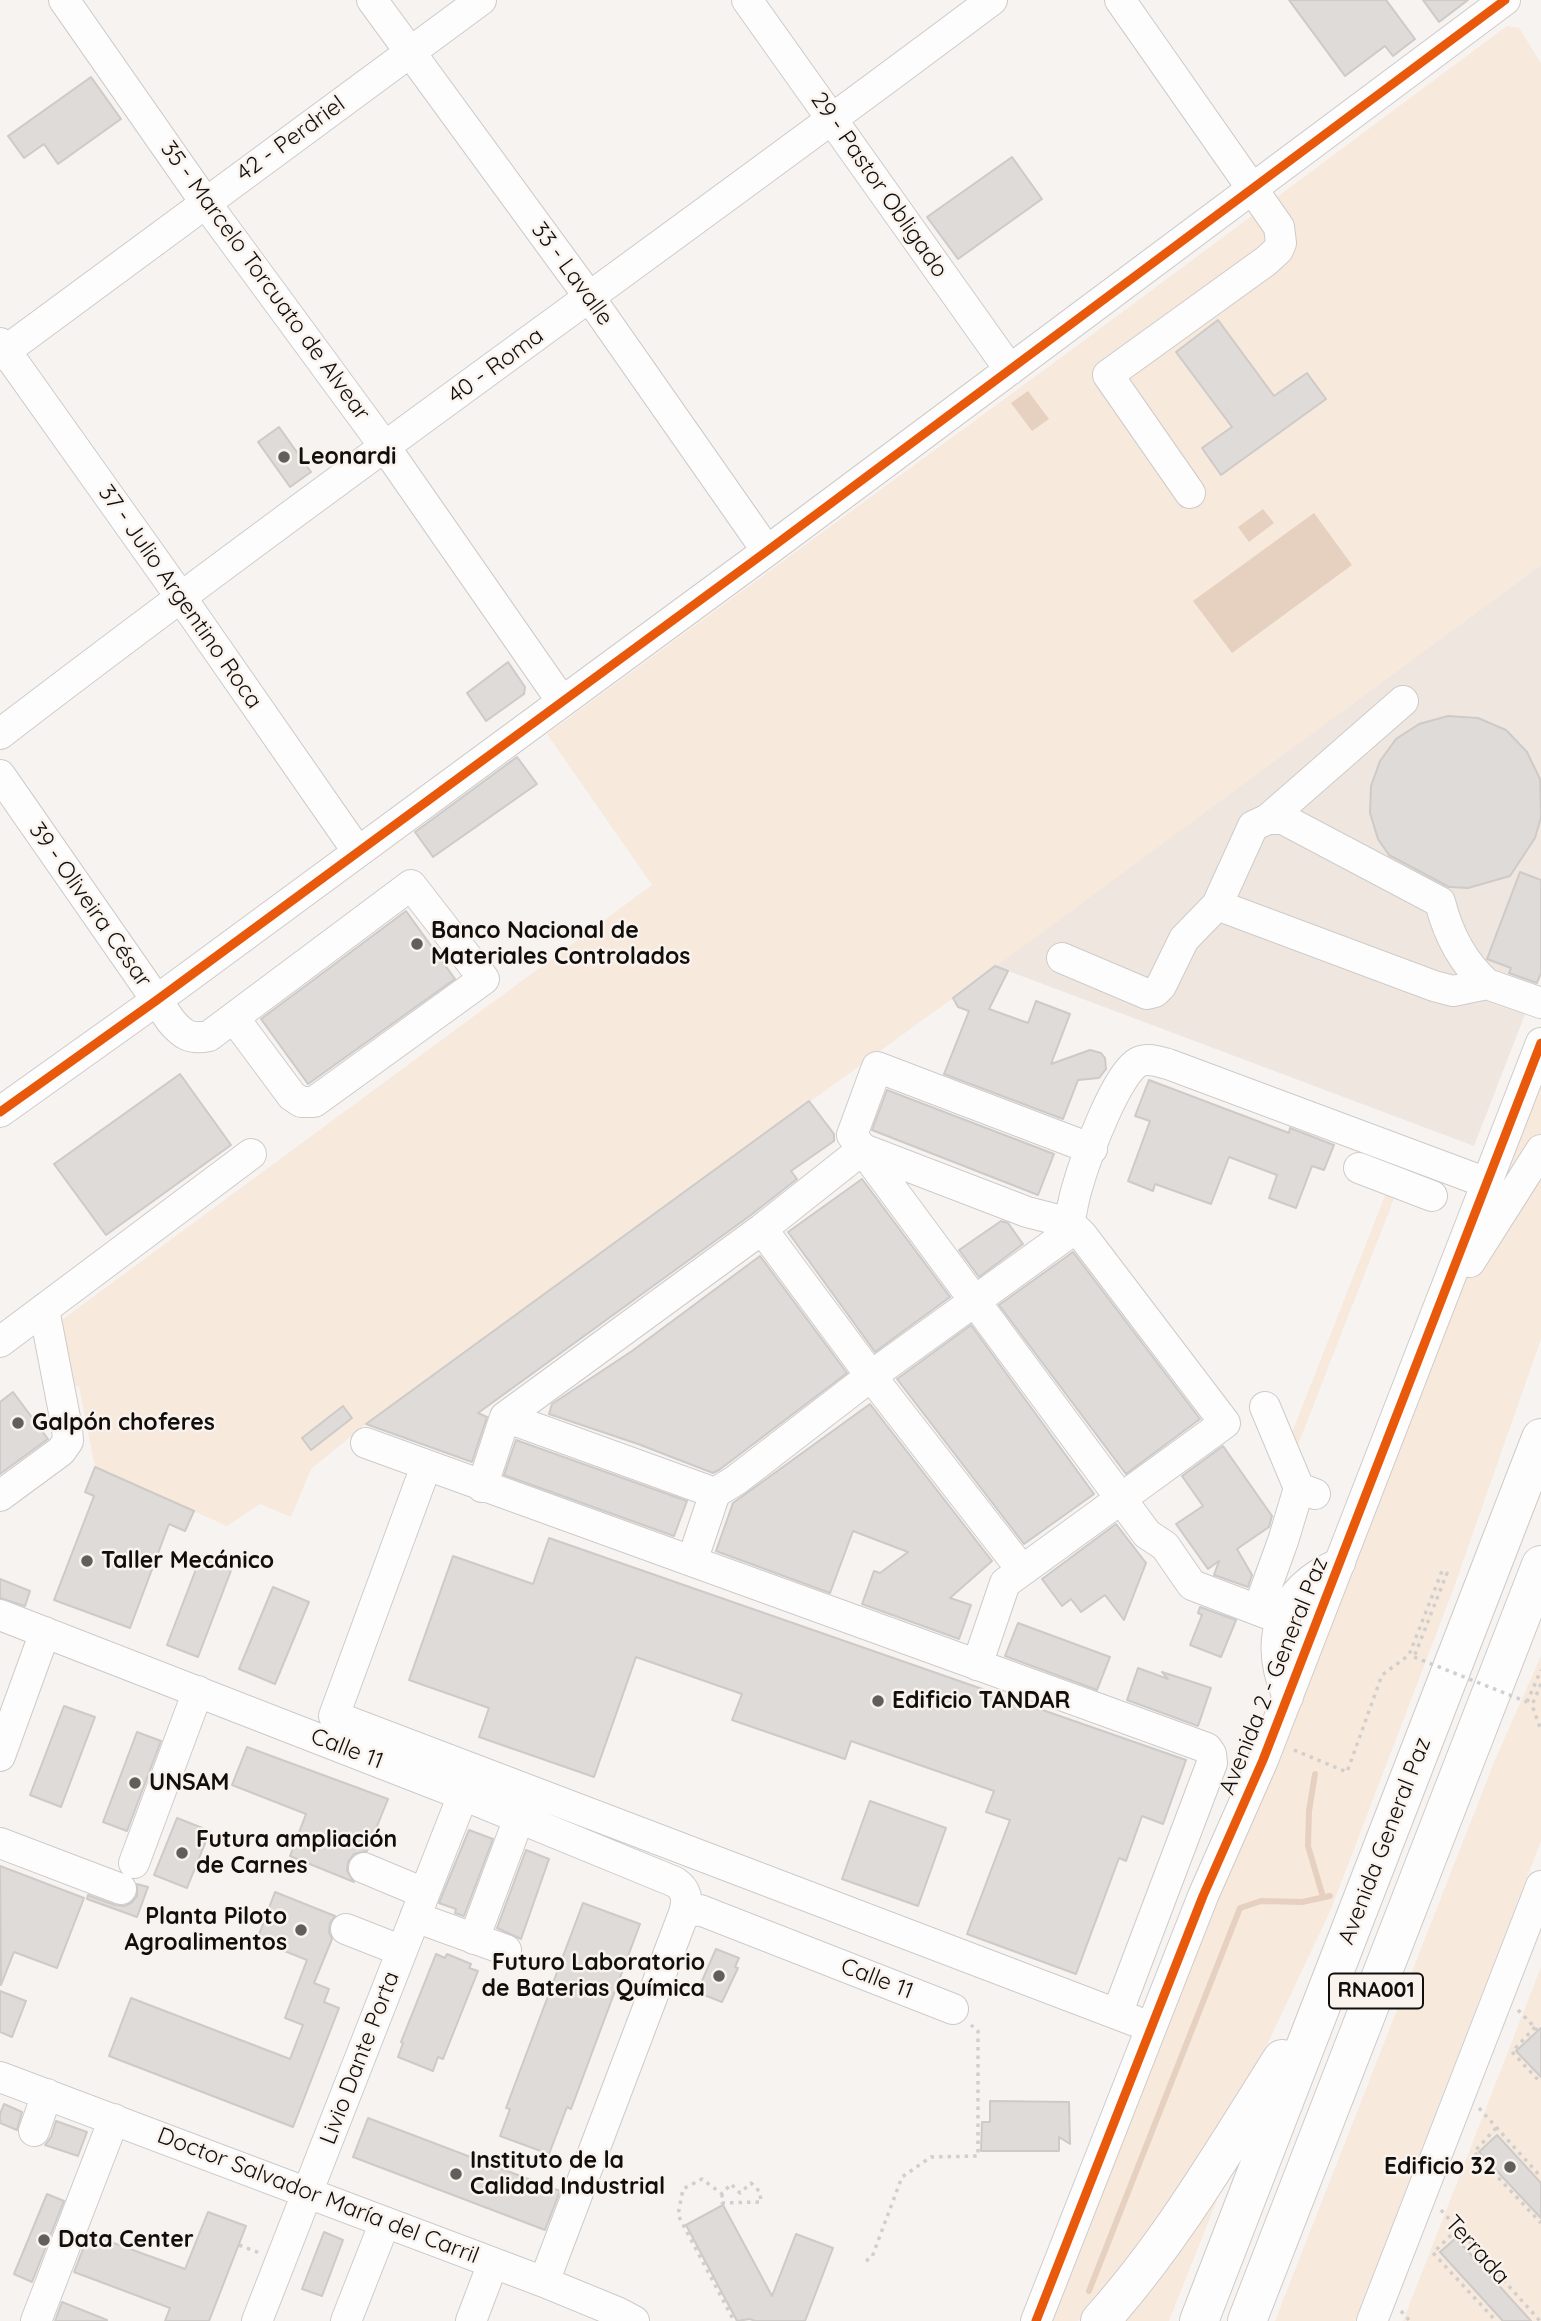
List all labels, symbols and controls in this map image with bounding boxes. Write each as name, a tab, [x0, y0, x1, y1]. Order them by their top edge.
street label: 29 - Pastor Obligado	[805, 87, 953, 283]
street label: 42 - Perdriel	[231, 90, 351, 188]
street label: 35 - Marcelo Torcuato de Alvear	[154, 136, 376, 426]
street label: 33 - Lavalle	[525, 217, 619, 331]
street label: 40 - Roma	[443, 322, 549, 410]
place label: Leonardi	[298, 443, 396, 471]
marker: Leonardi	[276, 449, 292, 465]
street label: 37 - Julio Argentino Roca	[92, 480, 268, 714]
street label: 39 - Oliveira César	[23, 817, 157, 993]
place label: Banco Nacional de Materiales Controlados	[431, 917, 690, 971]
marker: Banco Nacional de Materiales Controlados	[409, 936, 425, 952]
place label: Galpón choferes	[32, 1409, 215, 1437]
marker: Galpón choferes	[10, 1415, 26, 1431]
place label: Taller Mecánico	[101, 1547, 274, 1575]
marker: Taller Mecánico	[79, 1553, 95, 1569]
street label: Avenida 2 - General Paz	[1214, 1553, 1334, 1799]
place label: Edificio TANDAR	[892, 1687, 1070, 1715]
marker: Edificio TANDAR	[870, 1693, 886, 1709]
street label: Calle 11	[307, 1723, 387, 1775]
street label: Avenida General Paz	[1333, 1734, 1437, 1948]
place label: UNSAM	[149, 1769, 229, 1797]
marker: UNSAM	[127, 1775, 143, 1791]
place label: Futura ampliación de Carnes	[196, 1826, 397, 1880]
marker: Futura ampliación de Carnes	[174, 1845, 190, 1861]
place label: Planta Piloto Agroalimentos	[125, 1903, 287, 1957]
marker: Planta Piloto Agroalimentos	[293, 1922, 309, 1938]
place label: Futuro Laboratorio de Baterias Química	[481, 1949, 705, 2003]
street label: Calle 11	[837, 1953, 917, 2005]
street label: Livio Dante Porta	[314, 1968, 406, 2148]
marker: Futuro Laboratorio de Baterias Química	[711, 1968, 727, 1984]
road number: RNA001	[1329, 1974, 1423, 2008]
street label: Doctor Salvador María del Carril	[153, 2122, 483, 2270]
place label: Instituto de la Calidad Industrial	[470, 2147, 665, 2201]
place label: Edificio 32	[1384, 2153, 1496, 2181]
marker: Edificio 32	[1502, 2159, 1518, 2175]
marker: Instituto de la Calidad Industrial	[448, 2166, 464, 2182]
street label: Terrada	[1439, 2210, 1515, 2290]
place label: Data Center	[58, 2226, 194, 2254]
marker: Data Center	[36, 2232, 52, 2248]

